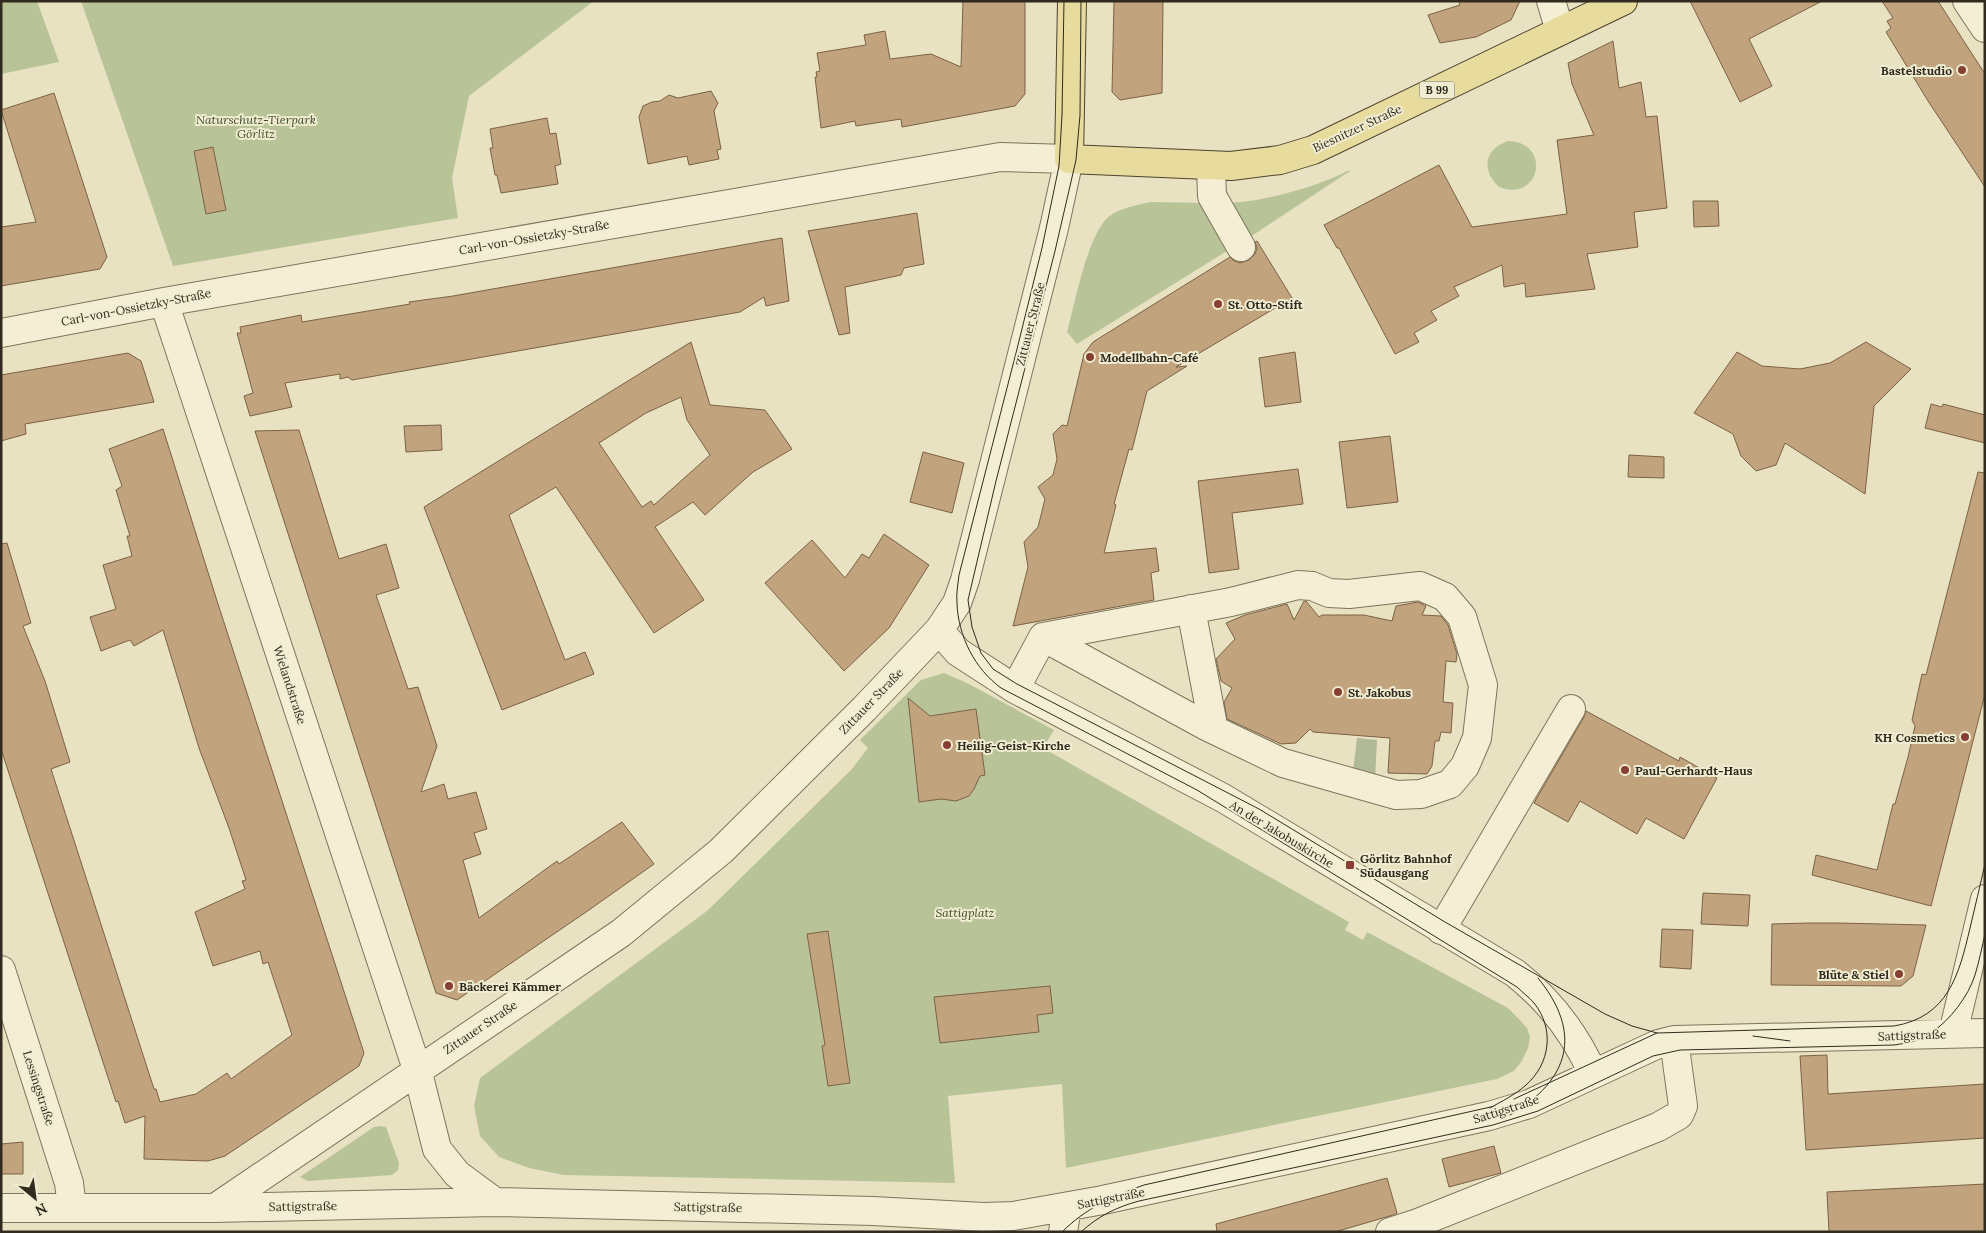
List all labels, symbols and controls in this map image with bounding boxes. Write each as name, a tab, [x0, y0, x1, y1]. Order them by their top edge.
place label: Bastelstudio	[1881, 63, 1952, 78]
marker: Bastelstudio	[1956, 64, 1968, 76]
road number: B 99	[1420, 82, 1454, 98]
street label: Biesnitzer Straße	[1310, 101, 1404, 155]
park label: Naturschutz-Tierpark Görlitz	[196, 112, 316, 141]
street label: Carl-von-Ossietzky-Straße	[458, 216, 611, 258]
street label: Zittauer Straße	[1012, 280, 1048, 367]
street label: Carl-von-Ossietzky-Straße	[60, 285, 213, 329]
place label: St. Otto-Stift	[1228, 297, 1304, 312]
marker: St. Otto-Stift	[1212, 298, 1224, 310]
place label: Modellbahn-Café	[1100, 350, 1199, 365]
marker: Modellbahn-Café	[1084, 351, 1096, 363]
street label: Wielandstraße	[270, 644, 310, 727]
street label: Zittauer Straße	[836, 665, 907, 737]
place label: St. Jakobus	[1348, 685, 1411, 700]
marker: St. Jakobus	[1332, 686, 1344, 698]
place label: KH Cosmetics	[1874, 730, 1955, 745]
marker: KH Cosmetics	[1959, 731, 1971, 743]
place label: Heilig-Geist-Kirche	[957, 738, 1071, 753]
marker: Heilig-Geist-Kirche	[941, 739, 953, 751]
place label: Paul-Gerhardt-Haus	[1635, 763, 1753, 778]
marker: Paul-Gerhardt-Haus	[1619, 764, 1631, 776]
street label: An der Jakobuskirche	[1226, 797, 1337, 871]
place label: Görlitz Bahnhof Südausgang	[1360, 851, 1453, 880]
marker: Görlitz Bahnhof Südausgang	[1344, 859, 1356, 871]
park label: Sattigplatz	[935, 905, 995, 920]
place label: Blüte & Stiel	[1818, 967, 1889, 982]
marker: Blüte & Stiel	[1893, 968, 1905, 980]
place label: Bäckerei Kämmer	[459, 979, 561, 994]
marker: Bäckerei Kämmer	[443, 980, 455, 992]
street label: Zittauer Straße	[440, 997, 520, 1057]
street label: Sattigstraße	[1878, 1026, 1947, 1044]
street label: Lessingstraße	[20, 1049, 58, 1128]
street label: Sattigstraße	[1471, 1091, 1541, 1127]
north arrow	[10, 1173, 60, 1223]
street label: Sattigstraße	[1076, 1184, 1147, 1212]
street label: Sattigstraße	[269, 1198, 338, 1214]
text: N	[32, 1199, 50, 1220]
street label: Sattigstraße	[674, 1199, 743, 1215]

